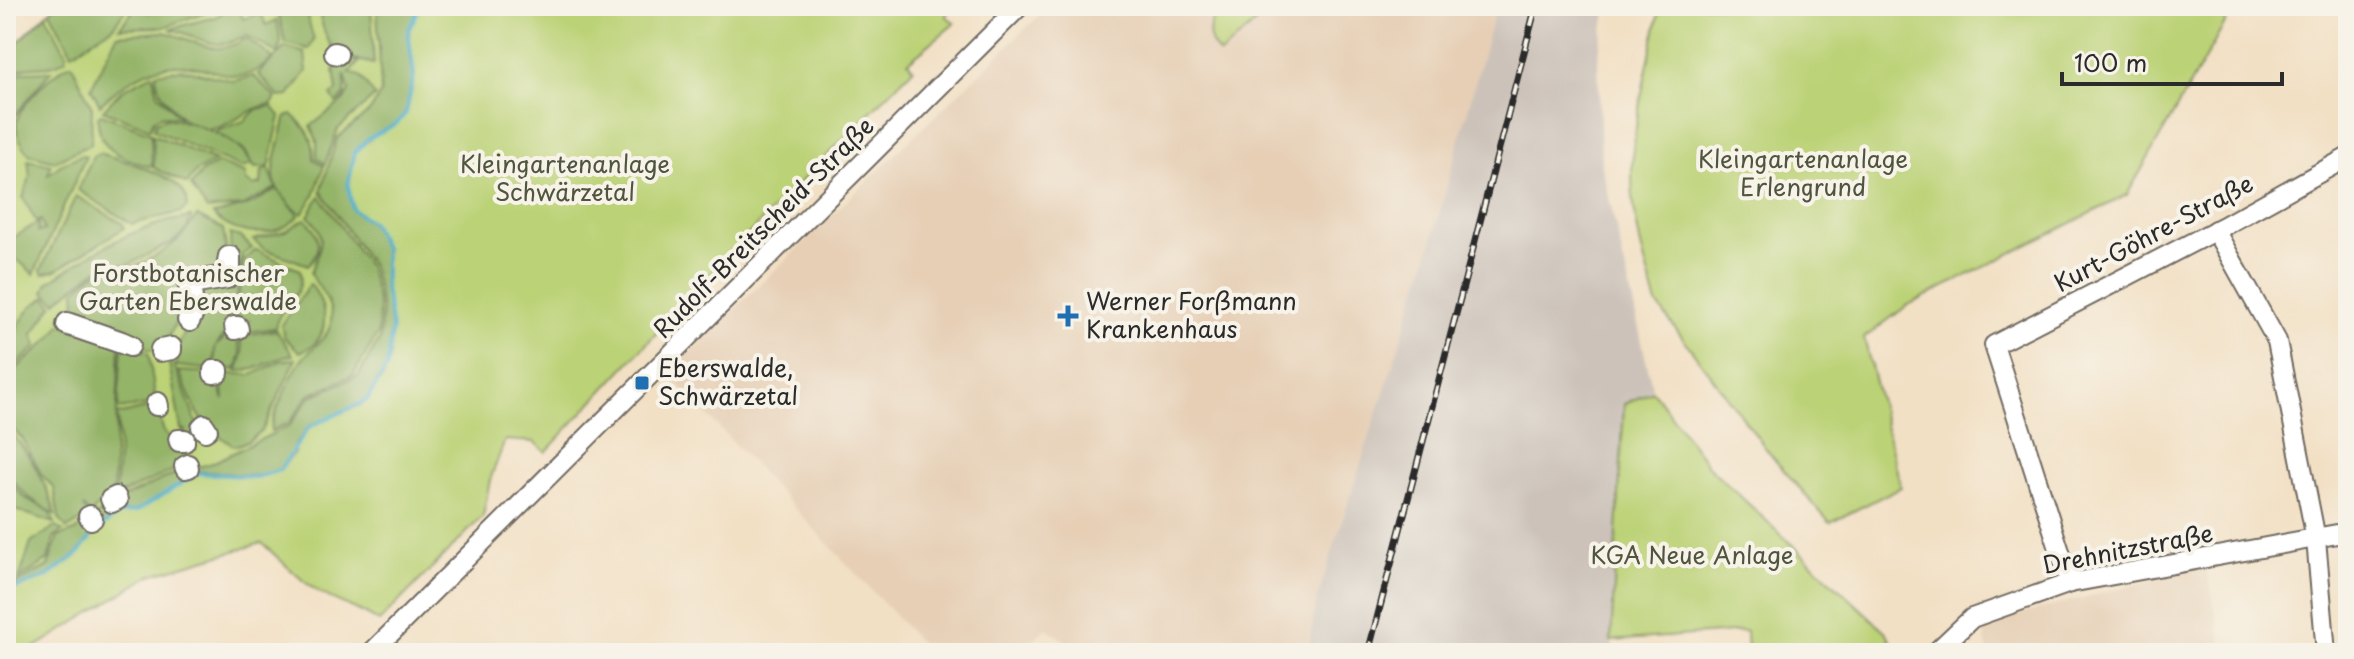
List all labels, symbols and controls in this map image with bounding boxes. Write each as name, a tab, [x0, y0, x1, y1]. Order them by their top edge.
scale bar	[2062, 36, 2282, 86]
text: 100 m	[2074, 44, 2147, 80]
street label: Rudolf-Breitscheid-Straße	[644, 108, 881, 345]
park label: Kleingartenanlage Erlengrund	[1698, 140, 1908, 204]
park label: Kleingartenanlage Schwärzetal	[460, 145, 670, 209]
street label: Kurt-Göhre-Straße	[2047, 165, 2259, 300]
park label: Forstbotanischer Garten Eberswalde	[79, 254, 297, 318]
place label: Werner Forßmann Krankenhaus	[1086, 282, 1297, 346]
marker: Werner Forßmann Krankenhaus	[1057, 305, 1079, 327]
place label: Eberswalde, Schwärzetal	[658, 349, 798, 413]
marker: Eberswalde, Schwärzetal	[633, 374, 651, 392]
street label: Drehnitzstraße	[2039, 514, 2216, 582]
park label: KGA Neue Anlage	[1590, 536, 1794, 572]

